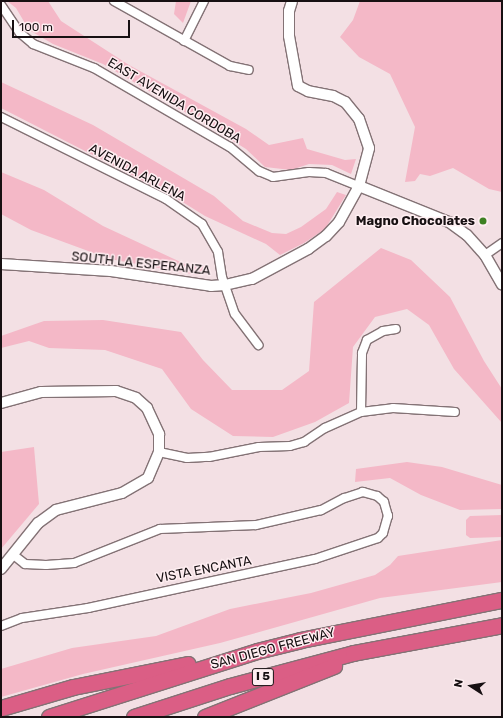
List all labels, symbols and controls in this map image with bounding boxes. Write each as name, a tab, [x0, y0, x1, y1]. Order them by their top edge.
scale bar	[14, 12, 132, 38]
text: 100 m	[19, 20, 53, 34]
street label: EAST AVENIDA CORDOBA	[104, 55, 244, 147]
street label: AVENIDA ARLENA	[86, 141, 188, 205]
place label: Magno Chocolates	[356, 213, 475, 229]
marker: Magno Chocolates	[478, 216, 488, 226]
street label: SOUTH LA ESPERANZA	[70, 249, 212, 279]
street label: VISTA ENCANTA	[155, 553, 253, 587]
street label: SAN DIEGO FREEWAY	[209, 625, 337, 673]
north arrow	[451, 666, 491, 706]
road number: I 5	[251, 667, 275, 687]
text: N	[452, 678, 466, 689]

